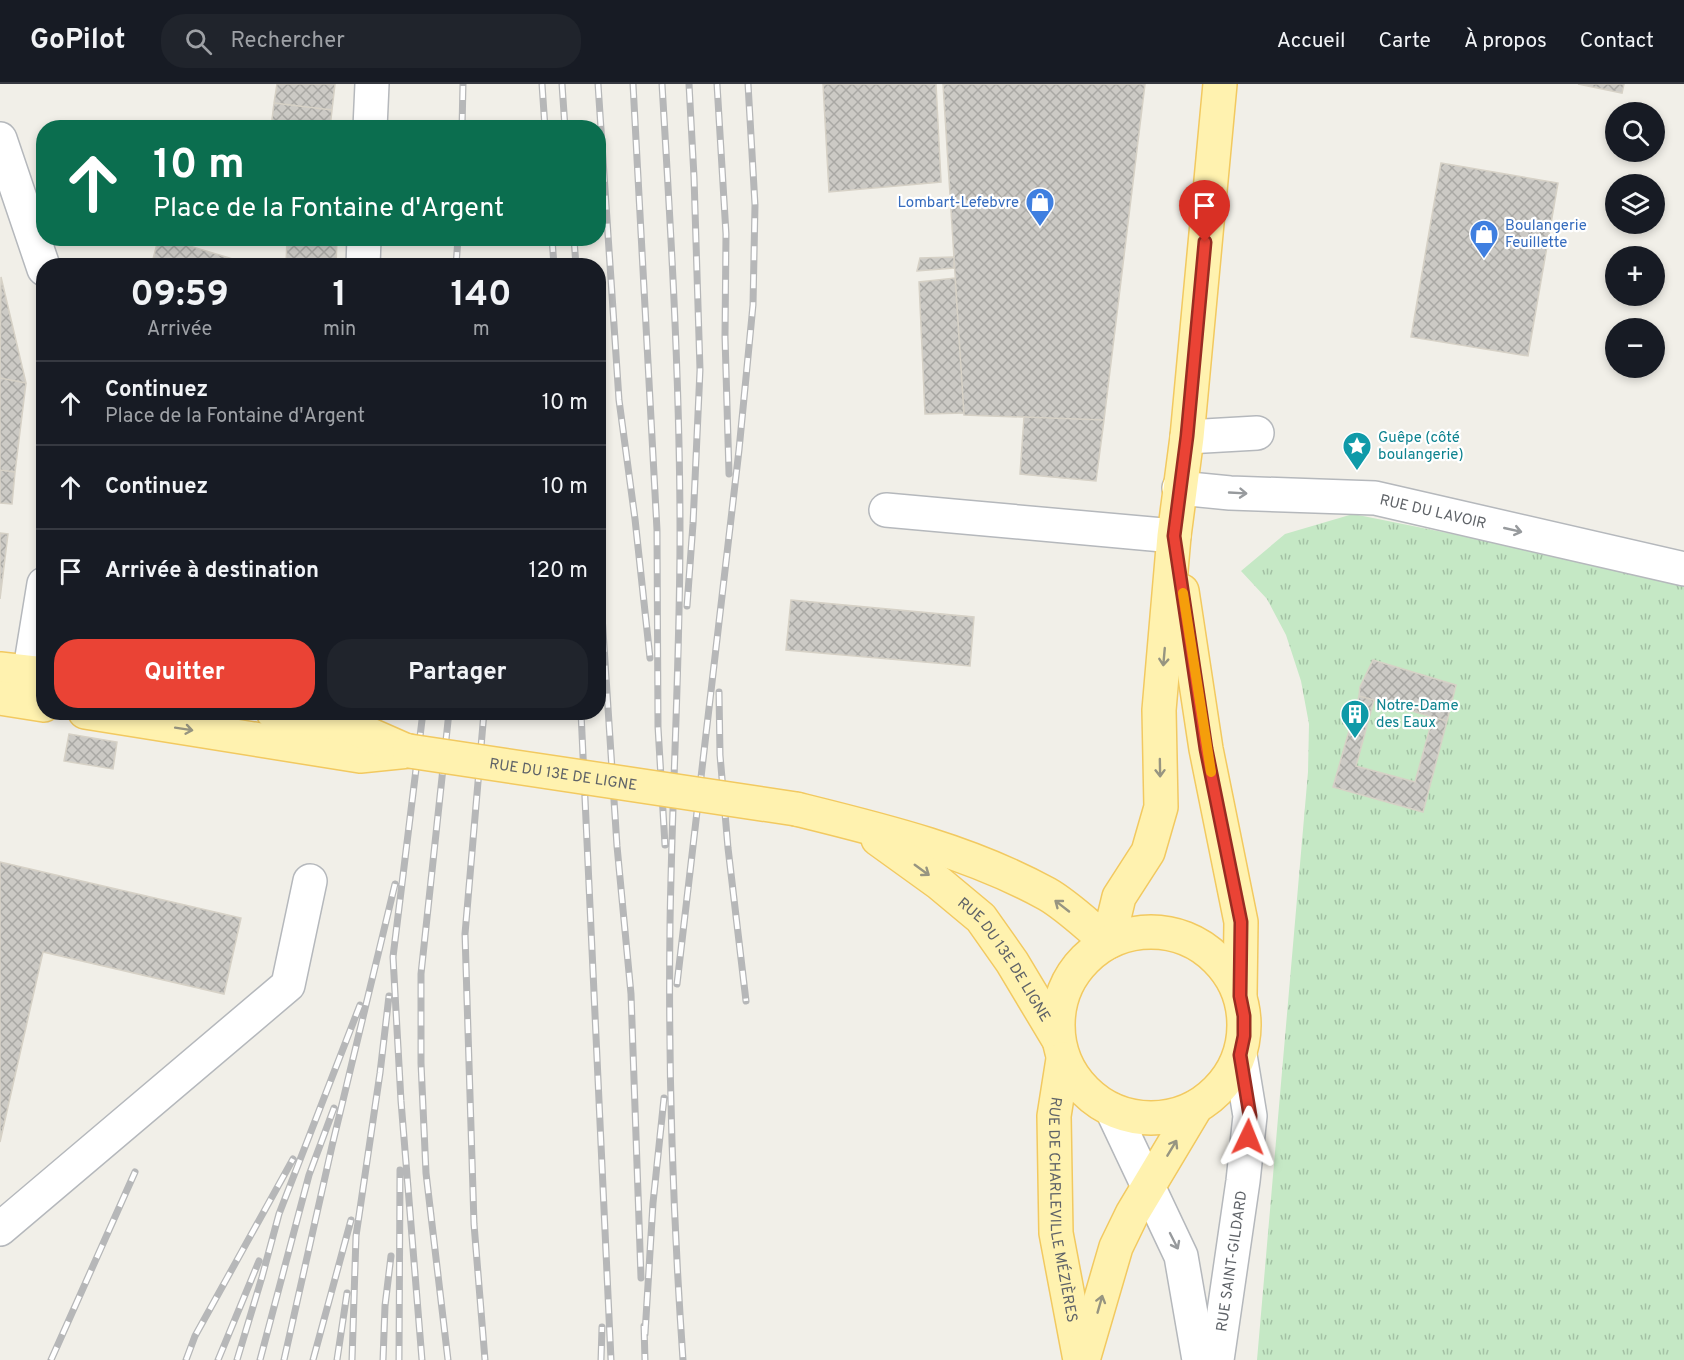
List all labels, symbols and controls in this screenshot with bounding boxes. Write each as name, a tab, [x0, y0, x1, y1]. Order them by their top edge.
search box	[161, 14, 581, 68]
text: GoPilot	[30, 23, 125, 59]
icon: search	[182, 25, 215, 58]
text: Rechercher	[230, 28, 345, 55]
text: Accueil	[1277, 28, 1346, 55]
text: Carte	[1379, 28, 1431, 55]
text: À propos	[1464, 28, 1547, 55]
text: Contact	[1580, 28, 1654, 55]
map controls	[1605, 102, 1665, 378]
button: search	[1605, 102, 1665, 162]
text: 10 m	[153, 140, 245, 193]
icon: ahead	[54, 144, 132, 222]
button: layers	[1605, 174, 1665, 234]
pin	[1179, 180, 1230, 242]
shop icon: Lombart-Lefebvre	[1024, 186, 1056, 228]
icon: arrive	[1188, 189, 1221, 222]
text: Place de la Fontaine d'Argent	[153, 192, 504, 226]
place label: Lombart-Lefebvre	[897, 194, 1019, 213]
place label: Boulangerie Feuillette	[1505, 217, 1587, 253]
shop icon: Boulangerie Feuillette	[1468, 218, 1500, 260]
button: +	[1605, 246, 1665, 306]
text: 09:59	[130, 273, 229, 319]
text: 1	[333, 273, 347, 319]
text: 140	[451, 273, 512, 319]
text: Arrivée	[147, 317, 212, 343]
text: min	[323, 317, 356, 343]
text: m	[473, 317, 490, 343]
button: −	[1605, 318, 1665, 378]
text: Continuez	[105, 377, 208, 404]
icon: ahead	[54, 387, 87, 420]
text: 10 m	[542, 390, 588, 417]
text: Place de la Fontaine d'Argent	[105, 404, 365, 430]
place label: Guêpe (côté boulangerie)	[1378, 429, 1464, 465]
place icon: Guêpe (côté boulangerie)	[1341, 430, 1373, 472]
icon: ahead	[54, 471, 87, 504]
text: Continuez	[105, 474, 208, 501]
text: 10 m	[542, 474, 588, 501]
one-way arrow	[1227, 487, 1247, 498]
street label: RUE DU LAVOIR	[1378, 491, 1488, 534]
one-way arrow	[1503, 525, 1522, 536]
icon: arrive	[54, 555, 87, 588]
text: Arrivée à destination	[105, 558, 319, 585]
text: 120 m	[528, 558, 588, 585]
button: Quitter	[54, 639, 315, 708]
button: Partager	[327, 639, 588, 708]
one-way arrow	[1158, 647, 1169, 667]
place label: Notre-Dame des Eaux	[1376, 697, 1458, 733]
building icon: Notre-Dame des Eaux	[1339, 698, 1371, 740]
one-way arrow	[174, 724, 194, 735]
street label: RUE DU 13E DE LIGNE	[488, 755, 638, 796]
one-way arrow	[1155, 758, 1166, 778]
one-way arrow	[913, 864, 929, 876]
street label: RUE DU 13E DE LIGNE	[953, 894, 1054, 1026]
one-way arrow	[1054, 899, 1070, 912]
street label: RUE DE CHARLEVILLE MÉZIÈRES	[1043, 1095, 1081, 1324]
position arrow	[1216, 1105, 1280, 1169]
one-way arrow	[1166, 1140, 1178, 1157]
street label: RUE SAINT-GILDARD	[1213, 1189, 1252, 1333]
one-way arrow	[1168, 1231, 1180, 1249]
one-way arrow	[1094, 1295, 1106, 1314]

